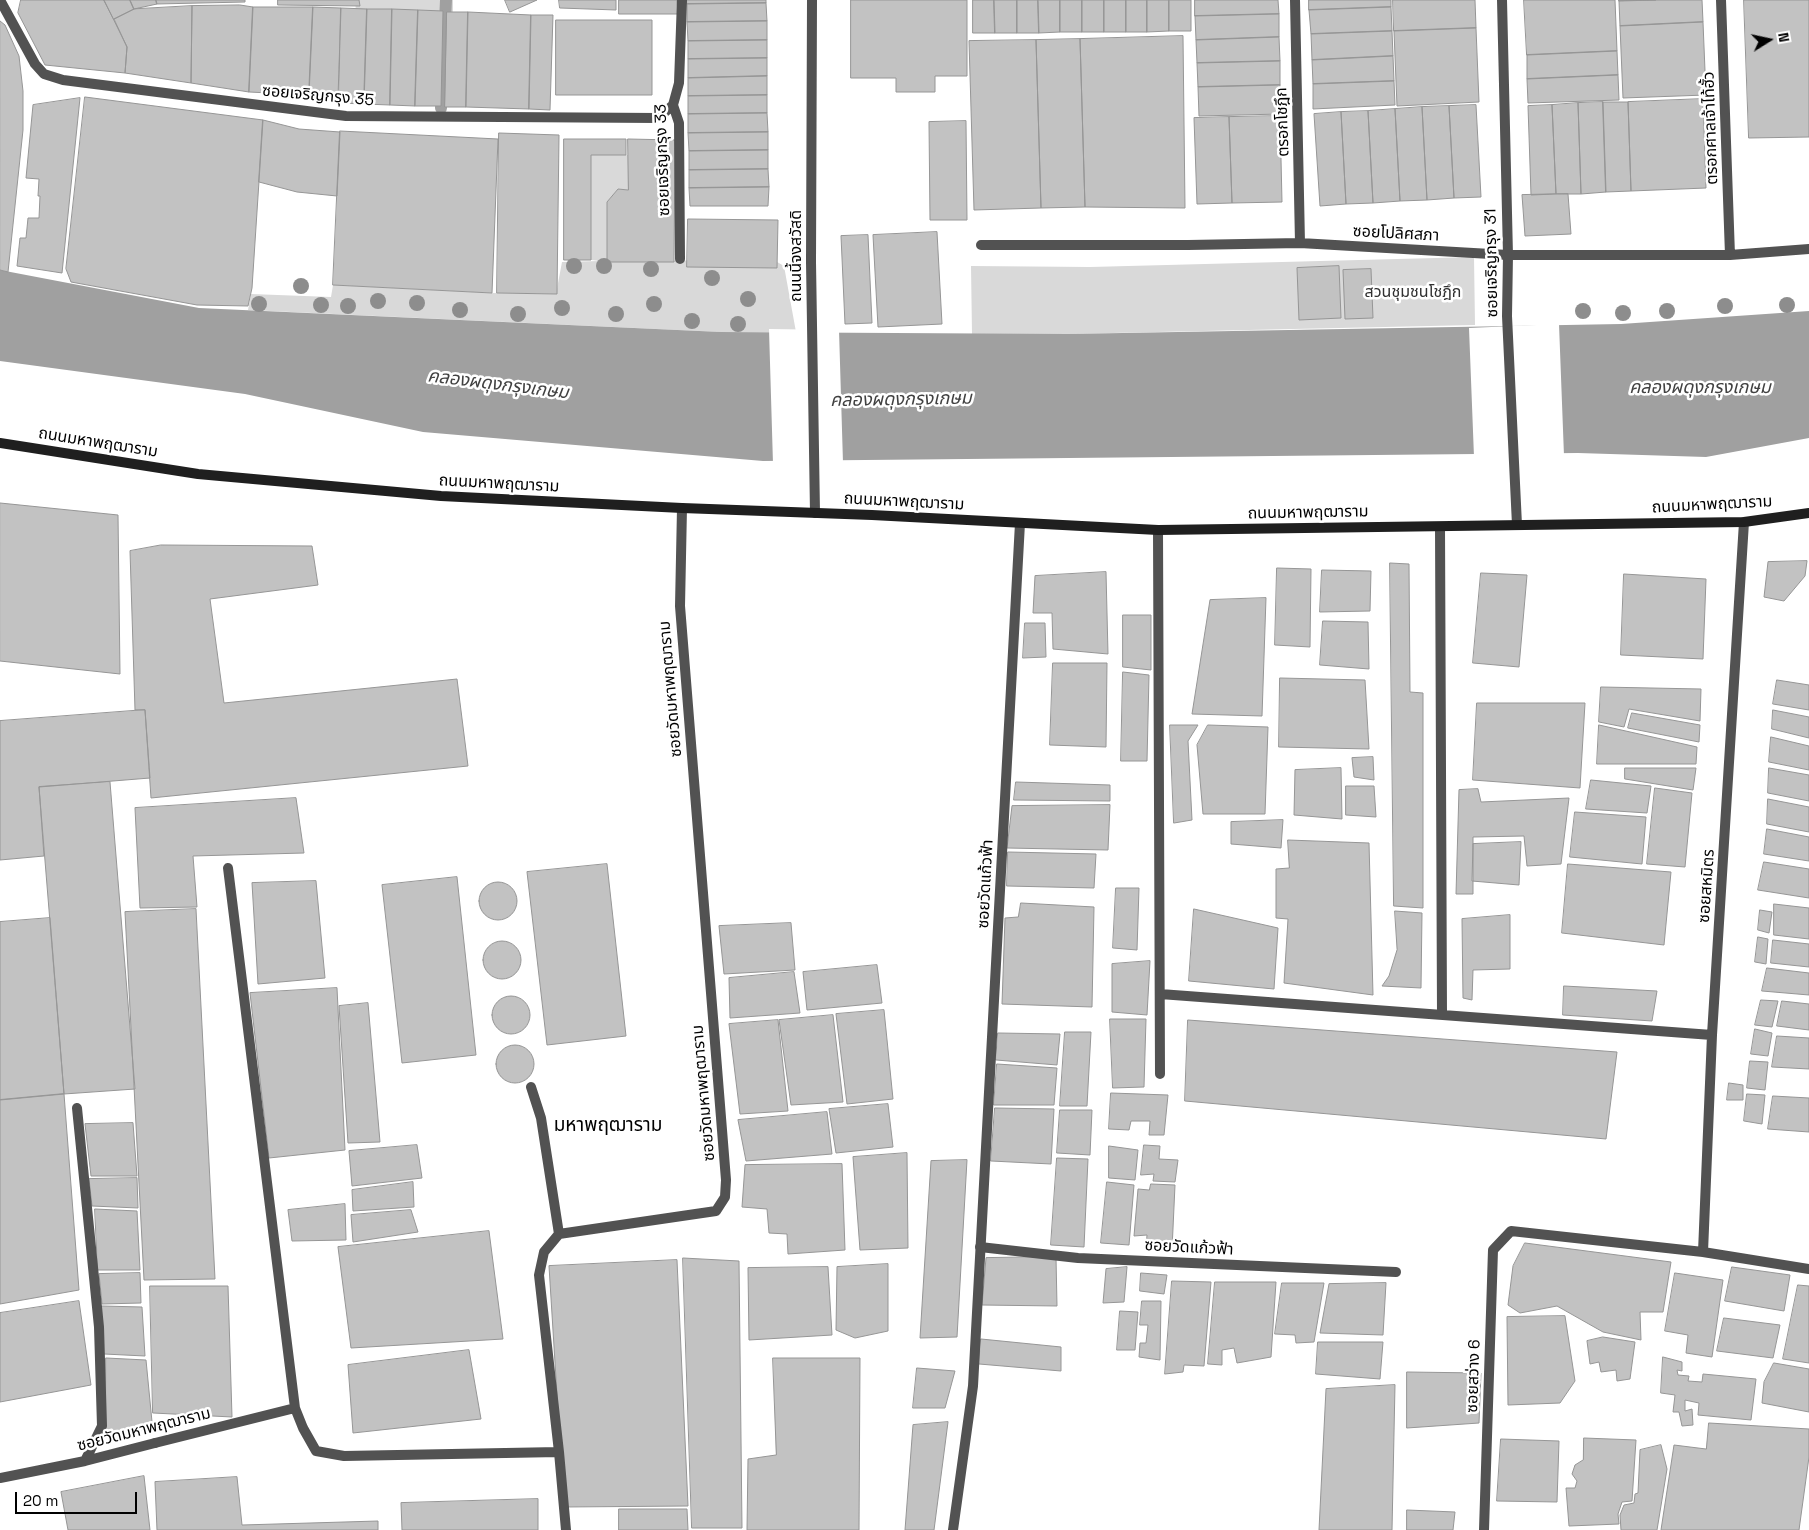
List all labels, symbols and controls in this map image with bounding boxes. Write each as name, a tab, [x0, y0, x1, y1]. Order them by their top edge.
north arrow	[1744, 15, 1794, 65]
text: N	[1774, 31, 1793, 44]
street label: ตรอกศาลเจ้าไท้ฮั้ว	[1699, 71, 1723, 185]
street label: ซอยเจริญกรุง 35	[261, 82, 375, 110]
street label: ตรอกโชฎึก	[1272, 87, 1294, 157]
street label: ซอยเจริญกรุง 33	[651, 104, 675, 216]
street label: ซอยเจริญกรุง 31	[1481, 208, 1503, 318]
street label: ถนนนี้จงสวัสดิ	[787, 210, 807, 302]
street label: ซอยโปลิศสภา	[1352, 222, 1440, 246]
park label: สวนชุมชนโชฎึก	[1365, 283, 1461, 303]
water label: คลองผดุงกรุงเกษม	[426, 366, 570, 404]
water label: คลองผดุงกรุงเกษม	[1629, 377, 1771, 399]
water label: คลองผดุงกรุงเกษม	[830, 388, 972, 412]
street label: ถนนมหาพฤฒาราม	[37, 424, 159, 462]
street label: ถนนมหาพฤฒาราม	[438, 471, 560, 497]
street label: ถนนมหาพฤฒาราม	[843, 489, 965, 515]
street label: ถนนมหาพฤฒาราม	[1651, 492, 1773, 518]
street label: ถนนมหาพฤฒาราม	[1247, 502, 1369, 524]
street label: ซอยวัดมหาพฤฒาราม	[655, 620, 687, 758]
street label: ซอยวัดแก้วฟ้า	[974, 839, 998, 929]
street label: ซอยสหมิตร	[1695, 848, 1719, 924]
street label: ซอยวัดมหาพฤฒาราม	[688, 1024, 720, 1162]
district label: มหาพฤฒาราม	[554, 1115, 662, 1137]
street label: ซอยวัดแก้วฟ้า	[1144, 1236, 1234, 1260]
street label: ซอยสว่าง 6	[1463, 1339, 1485, 1413]
street label: ซอยวัดมหาพฤฒาราม	[75, 1404, 213, 1456]
scale bar	[18, 1482, 140, 1514]
text: 20 m	[23, 1491, 58, 1510]

